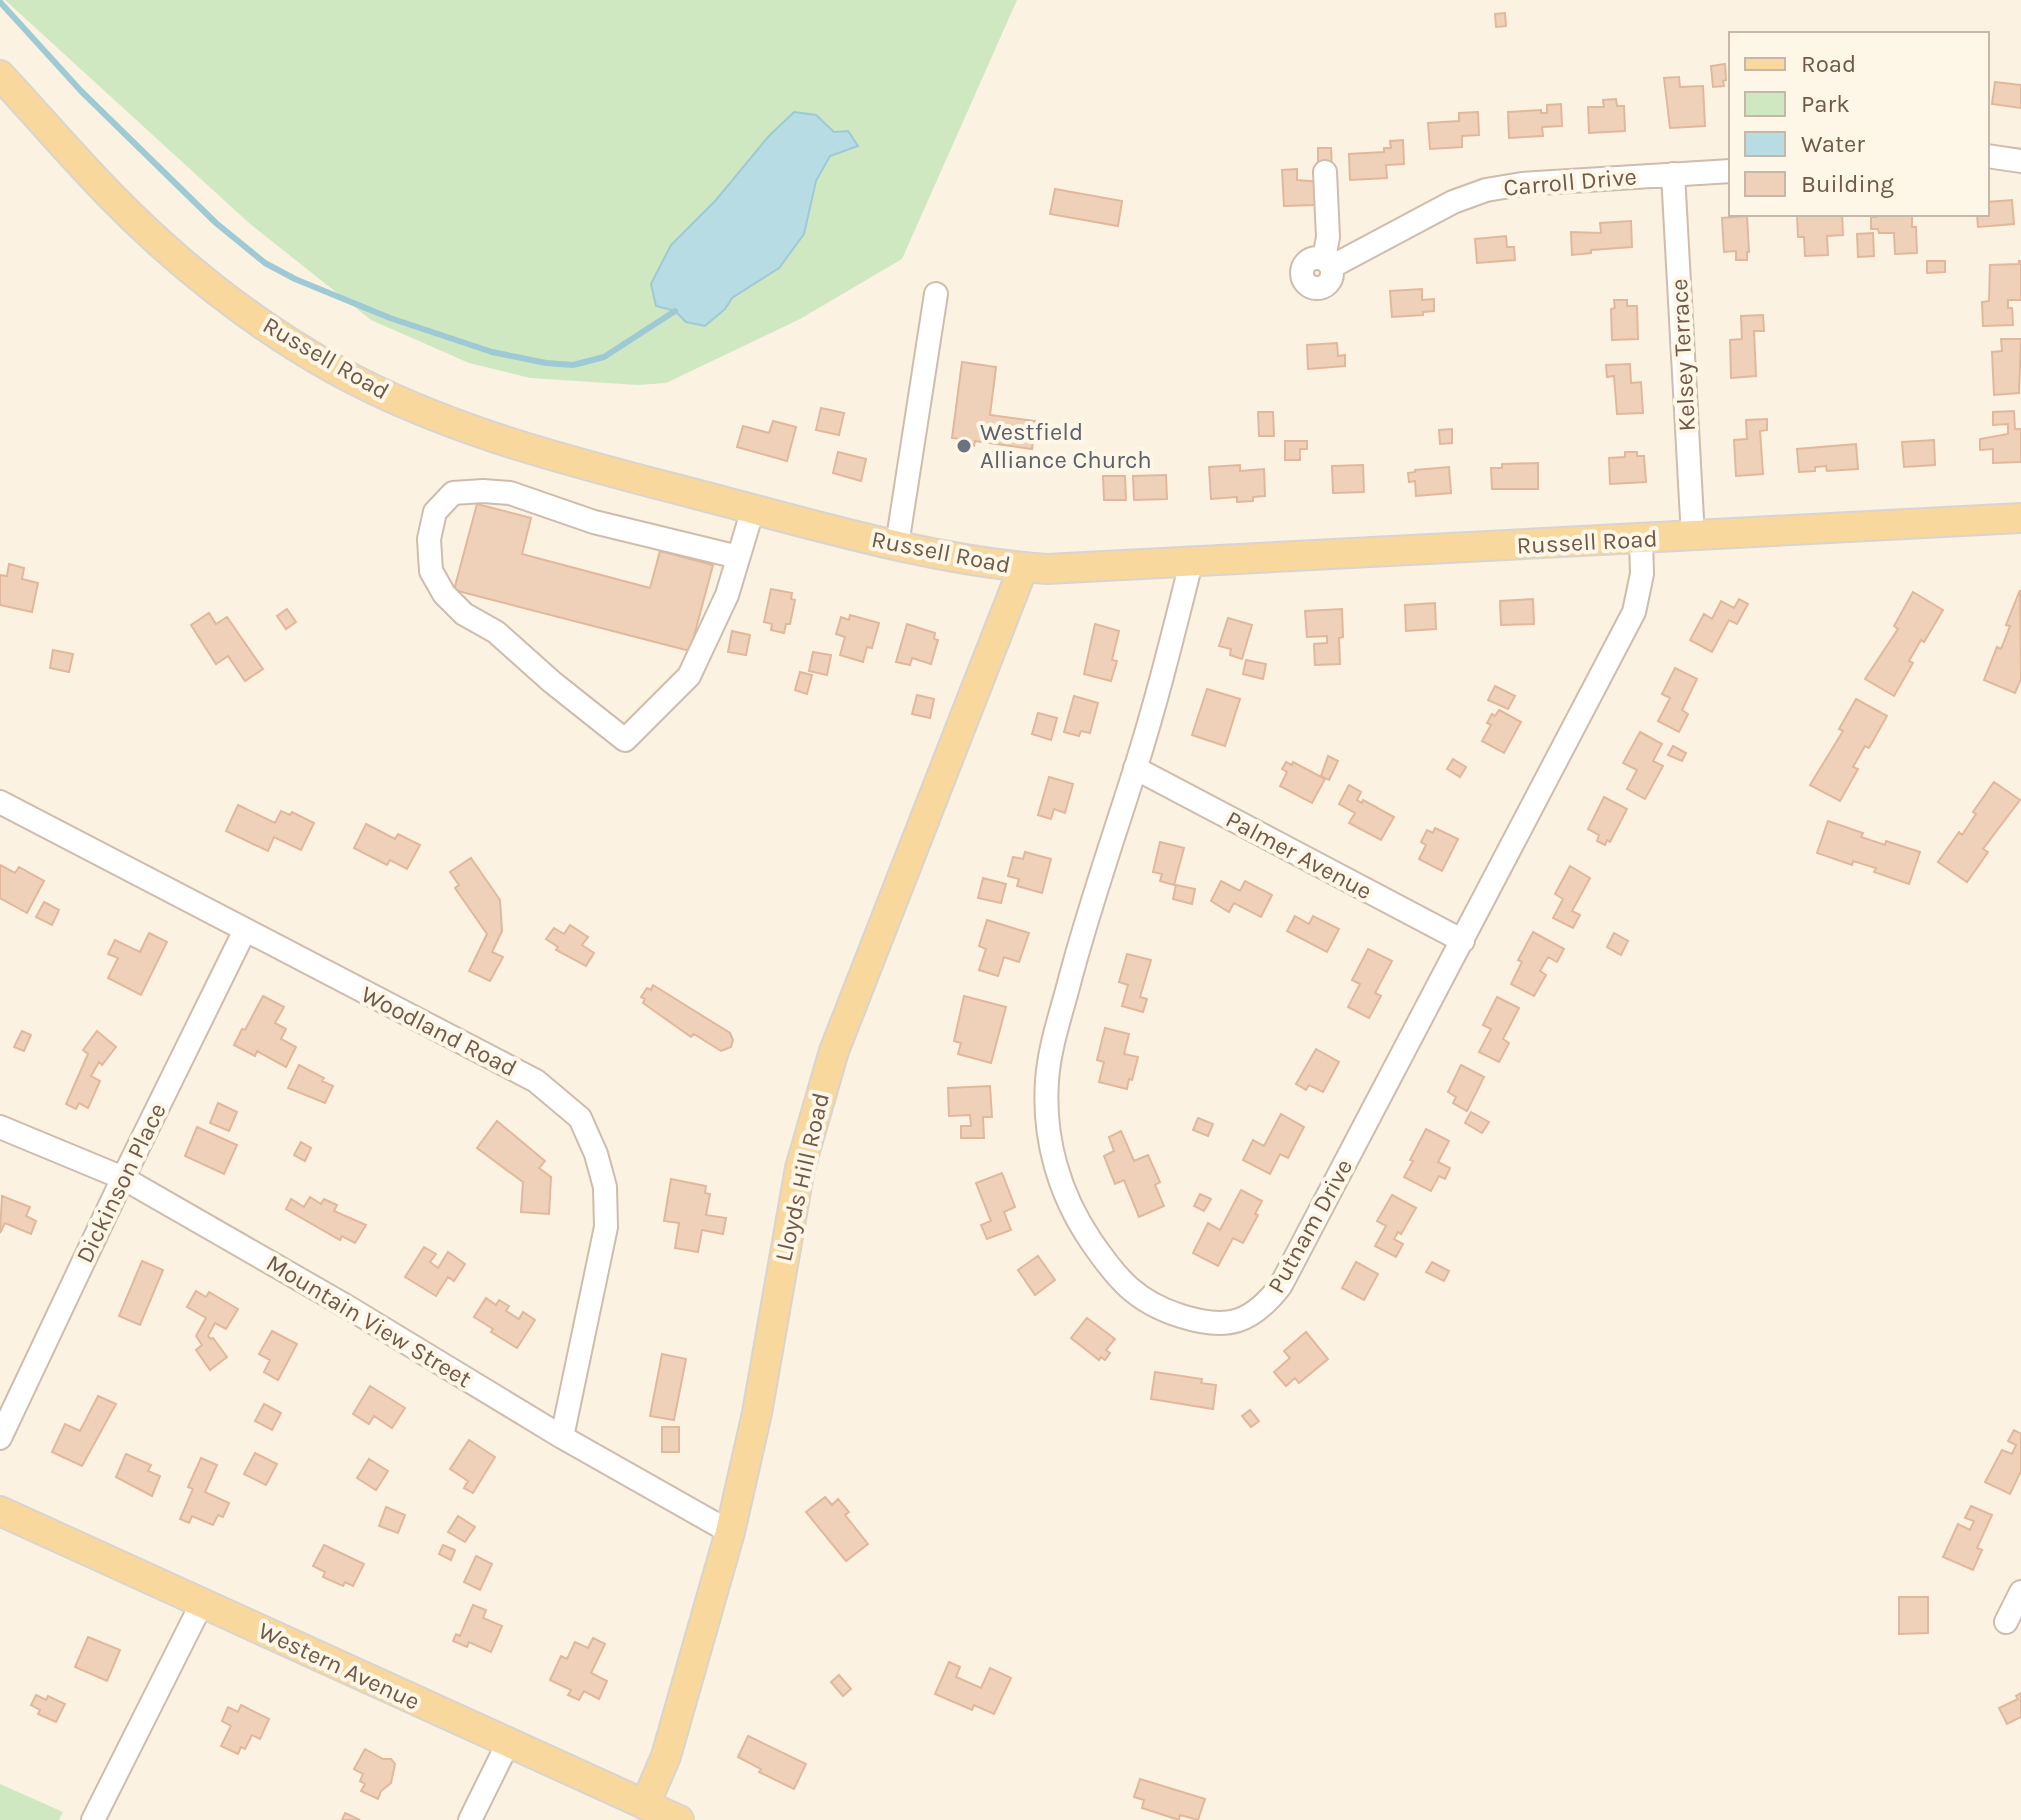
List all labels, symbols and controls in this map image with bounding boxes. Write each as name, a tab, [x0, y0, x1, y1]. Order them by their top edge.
legend	[1729, 32, 1989, 216]
text: Road	[1801, 50, 1856, 78]
text: Park	[1801, 90, 1850, 118]
text: Water	[1801, 130, 1865, 158]
street label: Carroll Drive	[1502, 162, 1638, 202]
text: Building	[1801, 170, 1894, 198]
street label: Kelsey Terrace	[1665, 278, 1701, 432]
street label: Russell Road	[258, 311, 394, 405]
place label: Westfield Alliance Church	[980, 418, 1152, 474]
marker: Westfield Alliance Church	[955, 437, 973, 455]
street label: Russell Road	[1516, 524, 1658, 560]
street label: Russell Road	[869, 525, 1013, 579]
street label: Palmer Avenue	[1221, 805, 1377, 905]
street label: Woodland Road	[357, 980, 521, 1082]
street label: Lloyds Hill Road	[769, 1090, 835, 1264]
street label: Dickinson Place	[70, 1098, 172, 1268]
street label: Putnam Drive	[1262, 1154, 1358, 1298]
street label: Mountain View Street	[262, 1249, 476, 1393]
street label: Western Avenue	[254, 1616, 424, 1716]

